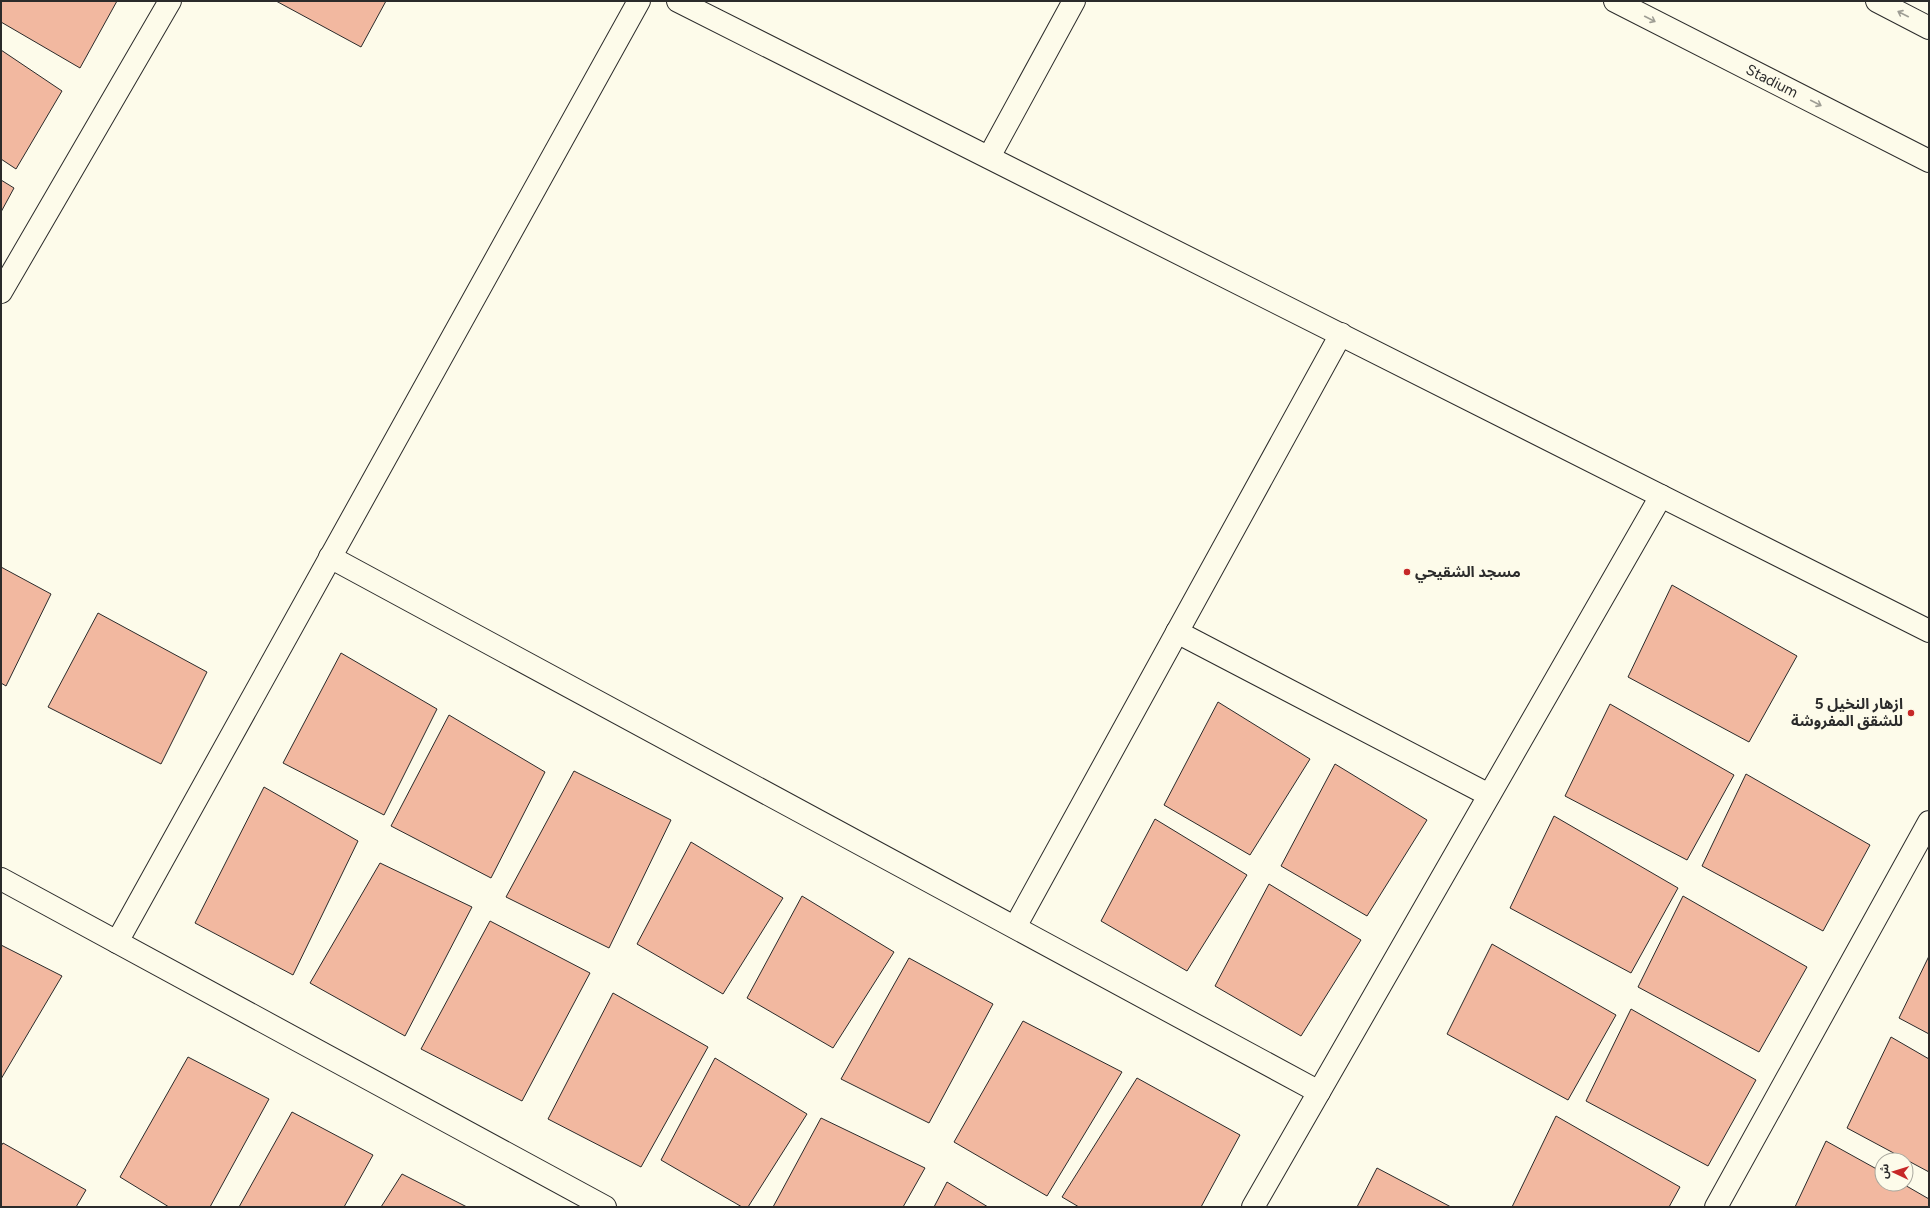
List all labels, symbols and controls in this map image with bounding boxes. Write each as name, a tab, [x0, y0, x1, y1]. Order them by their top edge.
one-way arrow	[1897, 10, 1909, 17]
one-way arrow	[1644, 16, 1656, 23]
street label: Stadium	[1743, 60, 1801, 102]
one-way arrow	[1809, 100, 1821, 107]
place label: مسجد الشقيحي	[1415, 563, 1521, 583]
marker: مسجد الشقيحي	[1402, 567, 1412, 577]
place label: ازهار النخيل 5 للشقق المفروشة	[1791, 695, 1903, 730]
marker: ازهار النخيل 5 للشقق المفروشة	[1906, 708, 1916, 718]
north arrow	[1874, 1152, 1914, 1192]
text: ش	[1878, 1163, 1892, 1179]

